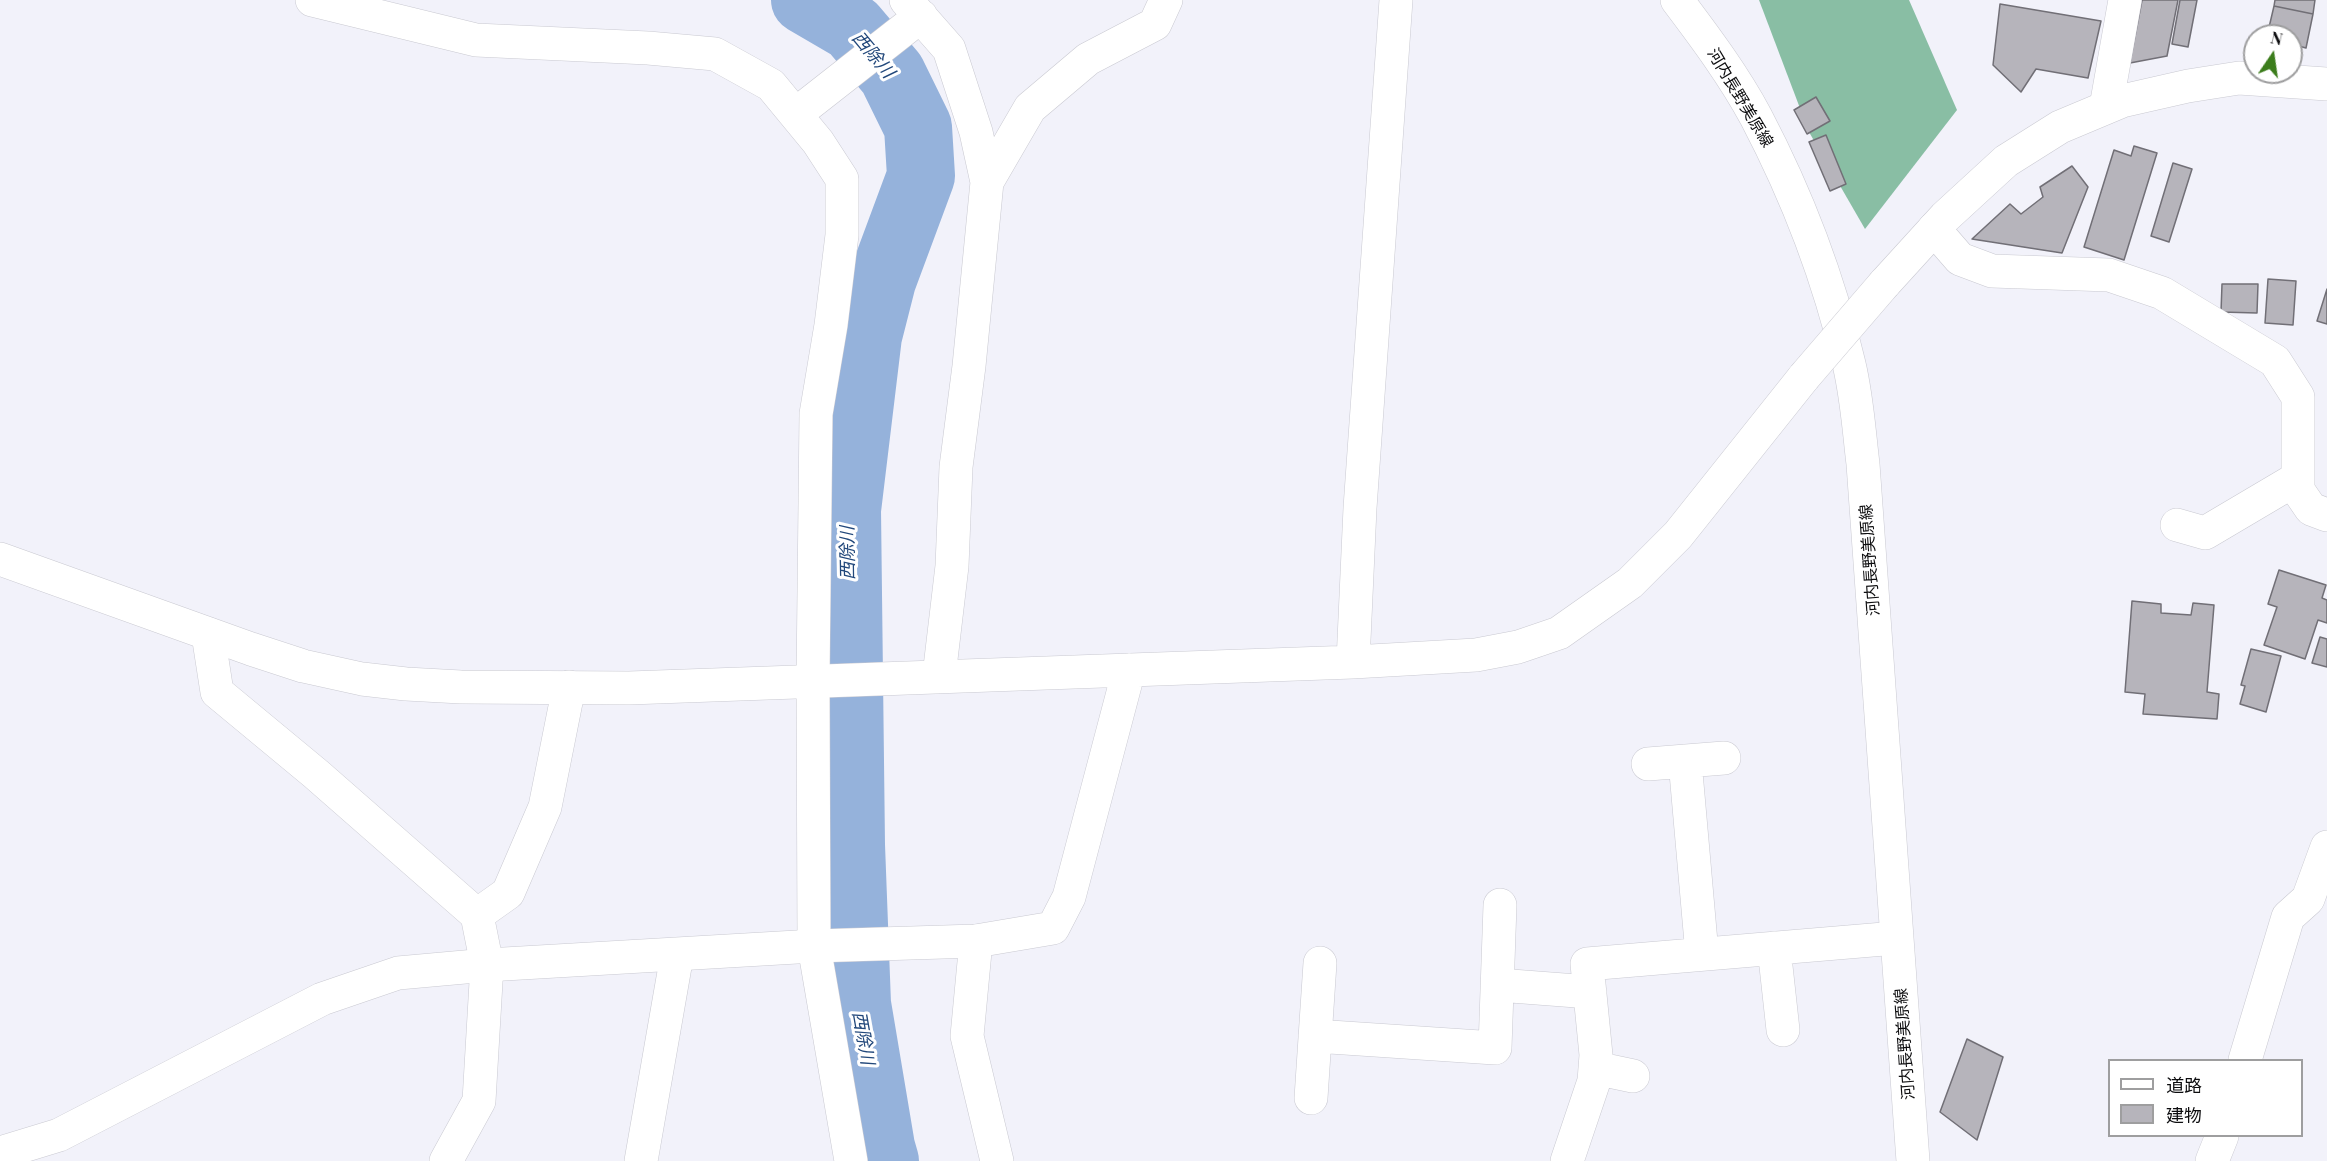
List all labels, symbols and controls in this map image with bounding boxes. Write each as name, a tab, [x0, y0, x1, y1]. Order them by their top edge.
north arrow	[2243, 24, 2303, 84]
text: N	[2269, 26, 2285, 49]
water label: 西除川	[847, 27, 899, 83]
street label: 河内長野美原線	[1703, 45, 1777, 151]
street label: 河内長野美原線	[1857, 503, 1883, 617]
water label: 西除川	[837, 526, 859, 580]
street label: 河内長野美原線	[1892, 987, 1918, 1101]
water label: 西除川	[848, 1010, 878, 1066]
legend	[2108, 1059, 2303, 1137]
text: 道路	[2166, 1073, 2202, 1097]
text: 建物	[2166, 1103, 2202, 1127]

